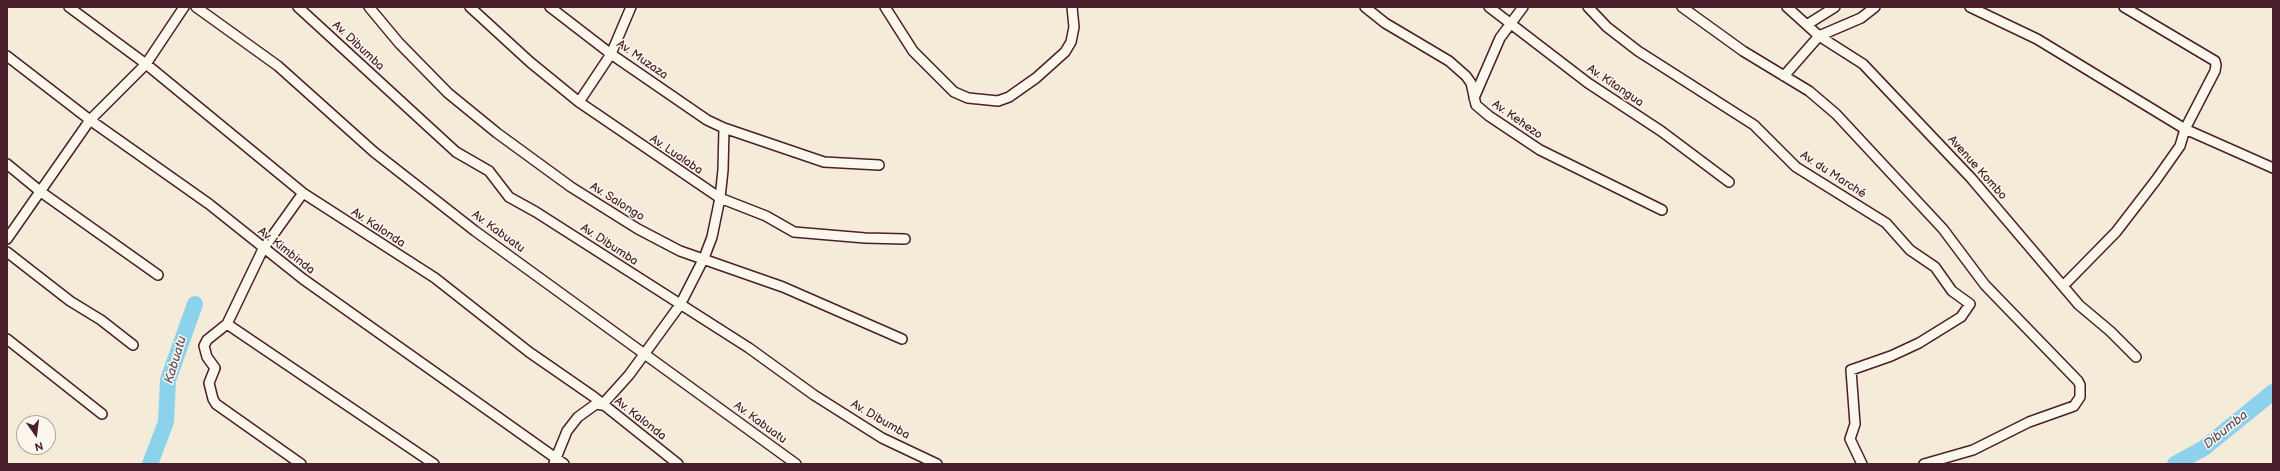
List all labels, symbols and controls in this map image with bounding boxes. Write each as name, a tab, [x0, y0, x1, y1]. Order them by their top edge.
street label: Av. Dibumba	[329, 18, 387, 74]
street label: Av. Muzaza	[614, 37, 670, 83]
street label: Av. Kitangua	[1584, 62, 1646, 110]
street label: Av. Kehezo	[1489, 97, 1545, 143]
street label: Av. Lualaba	[647, 132, 705, 178]
street label: Avenue Kombo	[1944, 133, 2010, 203]
street label: Av. du Marché	[1797, 148, 1869, 202]
street label: Av. Salongo	[587, 180, 647, 224]
street label: Av. Kalonda	[348, 205, 408, 251]
street label: Av. Kabuatu	[469, 208, 527, 256]
street label: Av. Dibumba	[577, 221, 641, 269]
street label: Av. Kimbinda	[255, 224, 317, 278]
water label: Kabuatu	[161, 334, 191, 386]
street label: Av. Kalonda	[611, 394, 669, 444]
street label: Av. Dibumba	[848, 397, 912, 443]
street label: Av. Kabuatu	[731, 399, 789, 447]
water label: Dibumba	[2201, 407, 2251, 453]
north arrow	[16, 415, 56, 455]
text: N	[33, 439, 44, 453]

